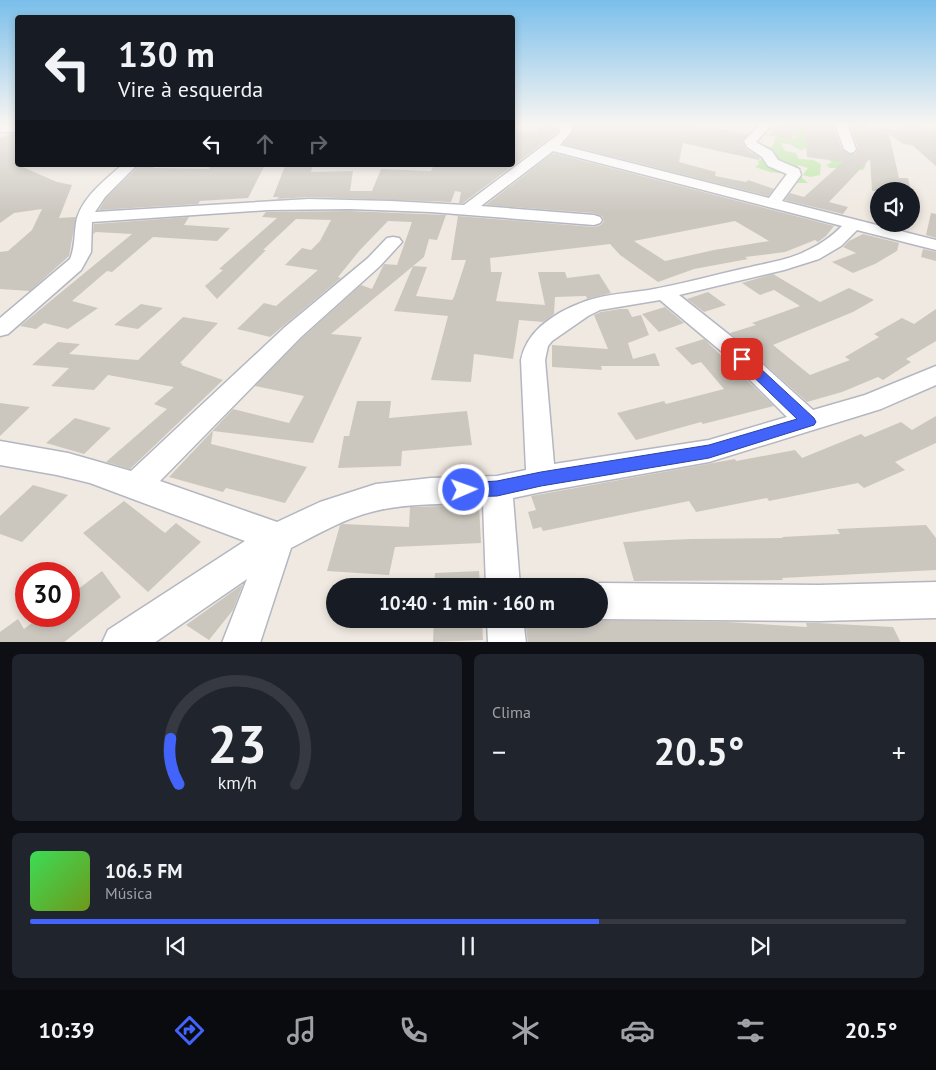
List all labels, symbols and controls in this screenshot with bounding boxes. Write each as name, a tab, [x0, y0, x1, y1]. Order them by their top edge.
text: 130 m	[118, 31, 215, 77]
icon: left	[35, 35, 100, 100]
text: Vire à esquerda	[118, 75, 263, 103]
icon: left	[198, 130, 226, 158]
icon: ahead	[251, 130, 279, 158]
icon: right	[304, 130, 332, 158]
map controls	[870, 182, 920, 232]
button: sound	[870, 182, 920, 232]
pin	[721, 338, 763, 380]
icon: arrive	[728, 345, 756, 373]
position arrow	[437, 463, 489, 515]
speed limit sign: 30	[15, 562, 80, 627]
text: 10:40 · 1 min · 160 m	[379, 591, 555, 615]
text: Clima	[492, 702, 531, 722]
text: 23	[208, 710, 266, 777]
text: 20.5°	[654, 726, 744, 775]
text: −	[492, 733, 506, 770]
text: +	[892, 733, 906, 770]
text: km/h	[217, 771, 257, 794]
text: 106.5 FM	[105, 859, 182, 883]
text: Música	[105, 883, 152, 903]
icon: previous	[162, 932, 190, 960]
icon: pause	[454, 932, 482, 960]
icon: next	[746, 932, 774, 960]
icon: directions	[172, 1013, 207, 1048]
icon: music	[284, 1013, 319, 1048]
icon: phone	[396, 1013, 431, 1048]
icon: climate	[508, 1013, 543, 1048]
icon: car	[620, 1013, 655, 1048]
icon: filters	[733, 1013, 768, 1048]
text: 10:39	[39, 1016, 94, 1044]
text: 20.5°	[845, 1016, 897, 1044]

